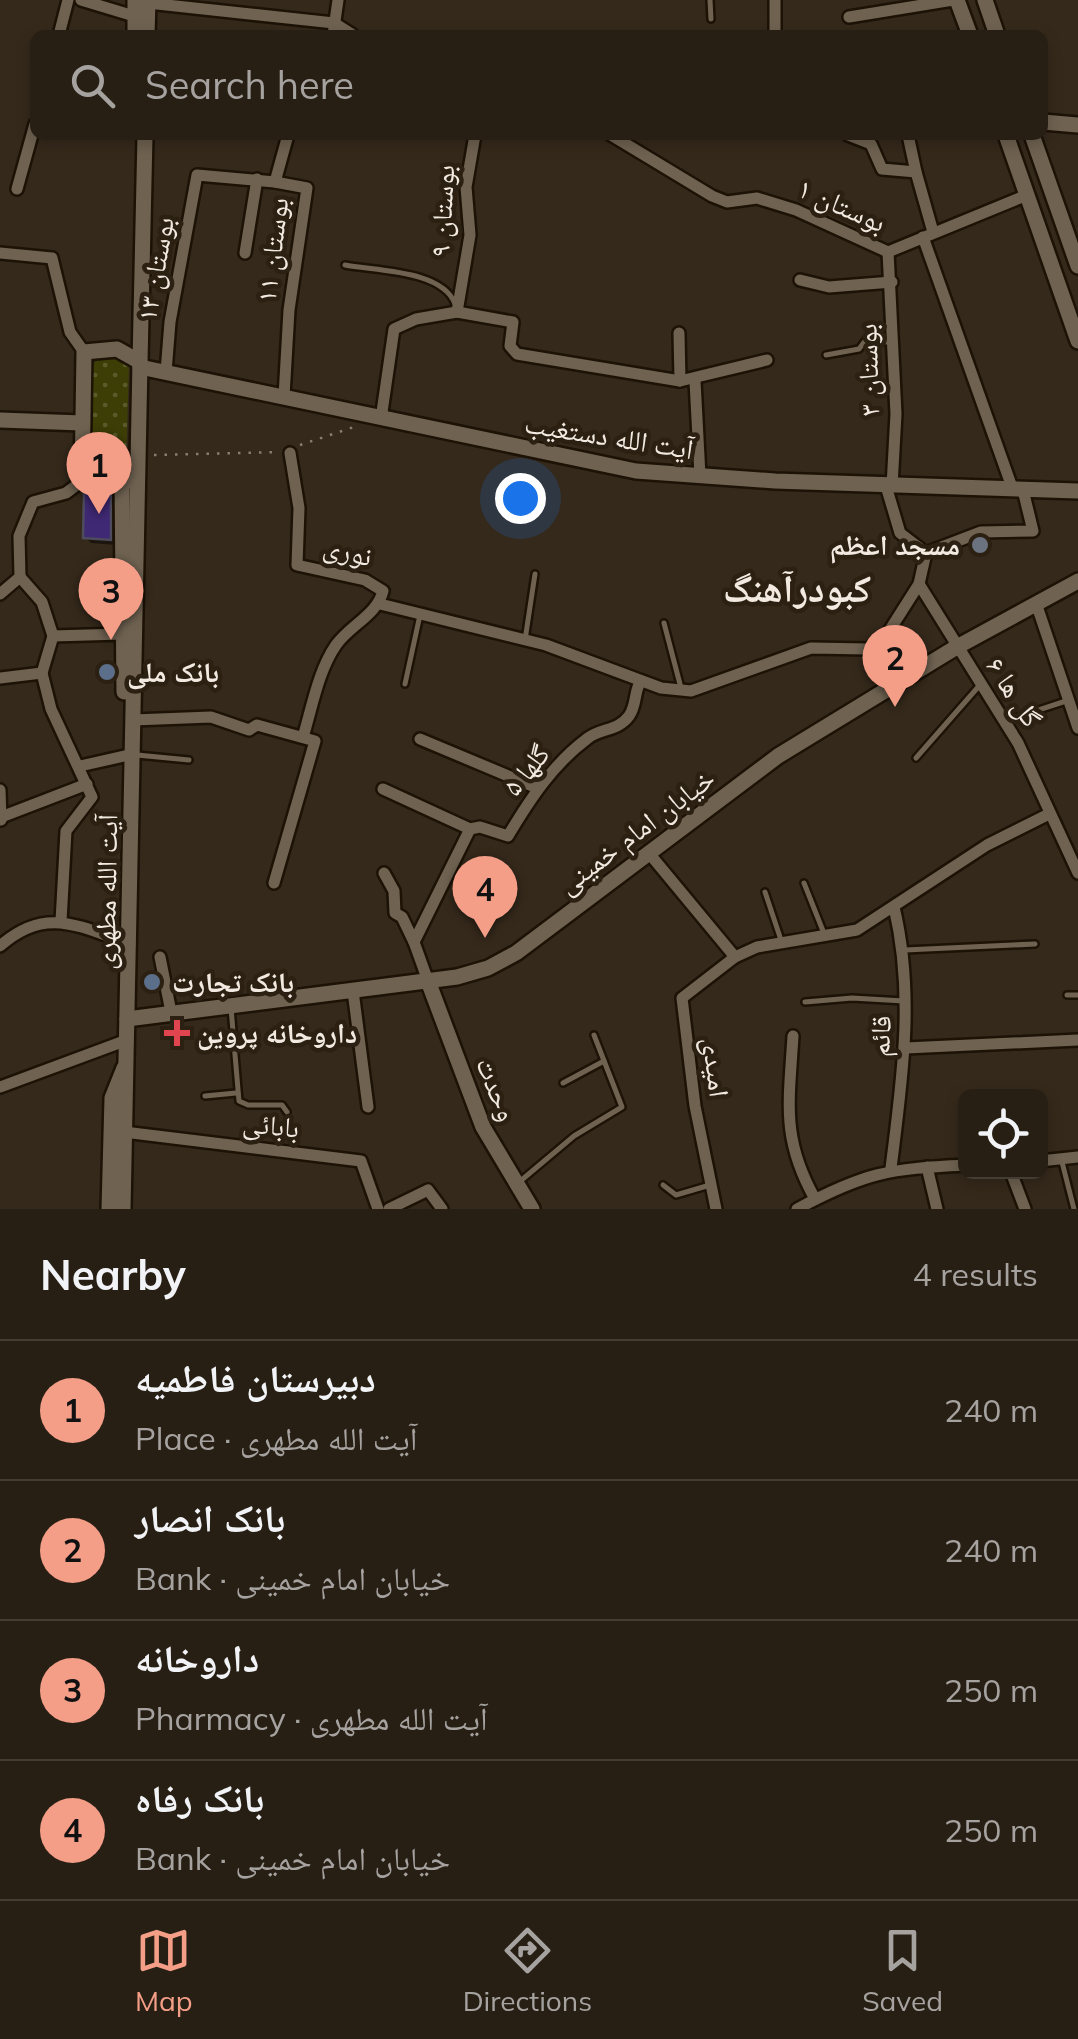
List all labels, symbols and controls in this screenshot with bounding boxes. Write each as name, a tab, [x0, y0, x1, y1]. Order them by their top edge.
search box	[30, 30, 1048, 140]
icon: search	[65, 58, 120, 113]
text: Search here	[145, 61, 354, 109]
street label: بوستان ۹	[422, 164, 461, 258]
street label: بوستان ۱	[793, 170, 892, 239]
street label: بوستان ۱۱	[248, 196, 295, 304]
street label: بوستان ۱۳	[128, 214, 181, 324]
street label: بوستان ۳	[848, 323, 887, 417]
street label: آیت الله دستغیب	[522, 405, 697, 466]
pin: 1	[66, 432, 132, 514]
your location	[495, 473, 546, 524]
place label: مسجد اعظم	[830, 527, 960, 564]
street label: نوری	[320, 528, 376, 573]
marker: مسجد اعظم	[969, 534, 991, 556]
pin: 3	[78, 558, 144, 640]
district label: کبودرآهنگ	[723, 564, 871, 612]
pin: 2	[862, 624, 928, 707]
street label: گل ها ۶	[978, 650, 1050, 734]
place label: بانک ملی	[127, 654, 219, 690]
marker: بانک ملی	[96, 661, 118, 683]
street label: گلها ۵	[494, 737, 557, 803]
street label: خیابان امام خمینی	[550, 760, 722, 903]
street label: آیت الله مطهری	[87, 813, 124, 970]
pin: 4	[452, 856, 518, 938]
place label: بانک تجارت	[172, 964, 294, 999]
marker: بانک تجارت	[141, 971, 163, 993]
street label: قائم	[861, 1014, 900, 1058]
place label: داروخانه پروین	[197, 1015, 357, 1051]
marker: داروخانه پروین	[166, 1022, 188, 1044]
street label: امیدی	[695, 1035, 738, 1099]
street label: وحدت	[469, 1052, 526, 1126]
map controls	[958, 1089, 1048, 1179]
button: locate	[958, 1089, 1048, 1179]
street label: بابائی	[241, 1104, 301, 1146]
text: Nearby	[40, 1248, 186, 1301]
text: 4 results	[913, 1254, 1038, 1294]
text: دبیرستان فاطمیه	[135, 1354, 376, 1402]
text: 1	[63, 1390, 82, 1430]
text: 240 m	[944, 1390, 1038, 1430]
text: Place · آیت الله مطهری	[135, 1418, 417, 1458]
text: بانک انصار	[135, 1494, 285, 1542]
text: 2	[63, 1530, 82, 1570]
text: 240 m	[944, 1530, 1038, 1570]
text: Bank · خیابان امام خمینی	[135, 1558, 450, 1598]
text: داروخانه	[135, 1634, 259, 1682]
text: 3	[63, 1670, 82, 1710]
text: 250 m	[944, 1670, 1038, 1710]
text: Pharmacy · آیت الله مطهری	[135, 1698, 488, 1738]
text: بانک رفاه	[135, 1774, 264, 1822]
text: 4	[63, 1810, 82, 1850]
text: 250 m	[944, 1810, 1038, 1850]
text: Bank · خیابان امام خمینی	[135, 1838, 450, 1878]
tab: Map	[135, 1923, 193, 2018]
tab: Directions	[463, 1923, 592, 2018]
tab: Saved	[862, 1923, 943, 2018]

